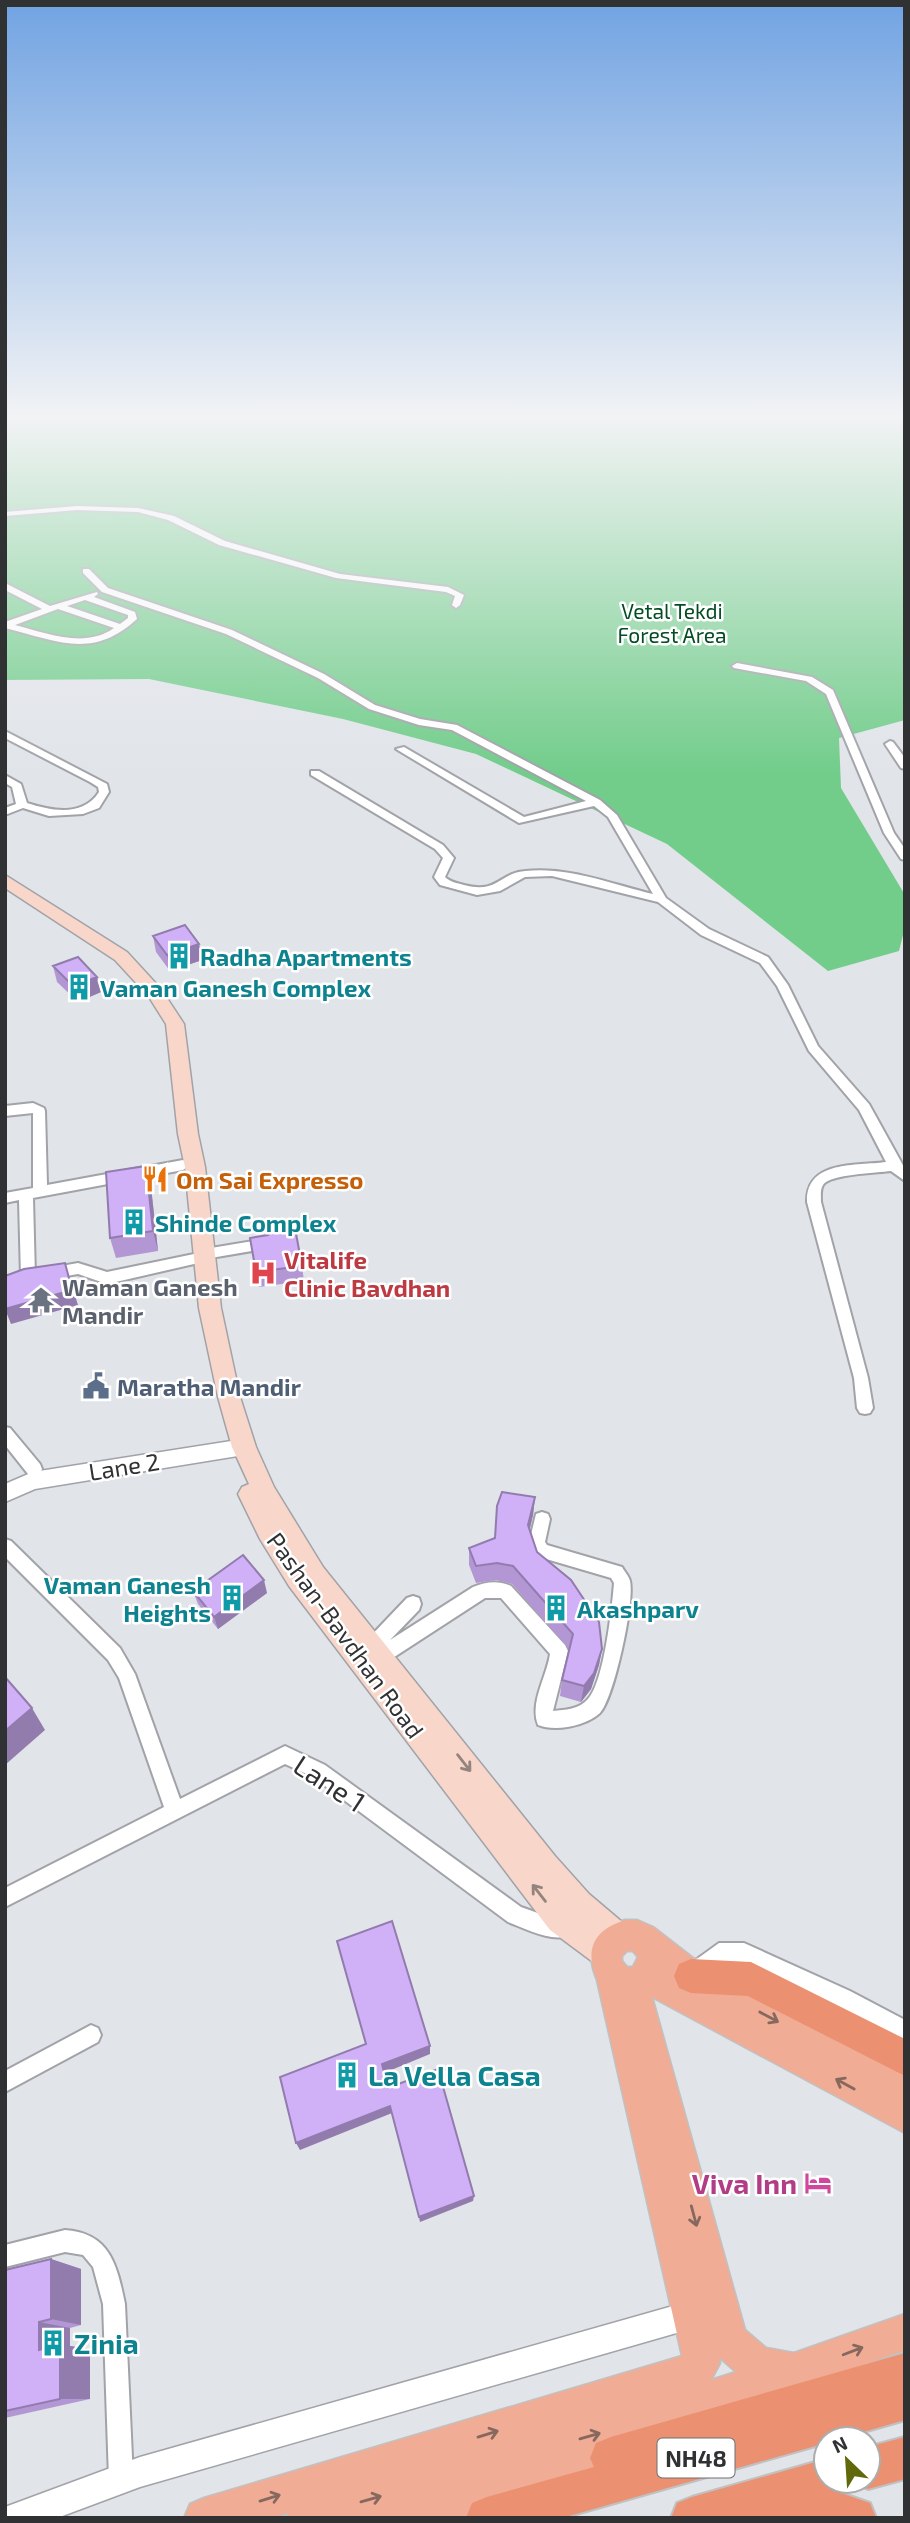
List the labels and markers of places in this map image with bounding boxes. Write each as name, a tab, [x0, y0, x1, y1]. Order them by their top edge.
building icon: Radha Apartments	[164, 941, 194, 971]
place label: Radha Apartments	[200, 942, 412, 971]
building icon: Vaman Ganesh Complex	[64, 972, 94, 1002]
place label: Vaman Ganesh Complex	[100, 973, 372, 1002]
restaurant icon: Om Sai Expresso	[140, 1164, 170, 1194]
place label: Om Sai Expresso	[176, 1165, 364, 1194]
building icon: Shinde Complex	[119, 1207, 149, 1237]
place label: Shinde Complex	[155, 1208, 337, 1237]
place label: Vitalife Clinic Bavdhan	[284, 1245, 450, 1302]
hospital icon: Vitalife Clinic Bavdhan	[248, 1258, 278, 1288]
place label: Waman Ganesh Mandir	[62, 1272, 238, 1329]
temple icon: Waman Ganesh Mandir	[26, 1285, 56, 1315]
public building icon: Maratha Mandir	[81, 1371, 111, 1401]
place label: Maratha Mandir	[117, 1372, 302, 1401]
place label: Vaman Ganesh Heights	[44, 1570, 211, 1627]
building icon: Vaman Ganesh Heights	[217, 1583, 247, 1613]
building icon: Akashparv	[541, 1593, 571, 1623]
place label: Akashparv	[577, 1594, 699, 1623]
place label: La Vella Casa	[368, 2058, 541, 2092]
building icon: La Vella Casa	[332, 2060, 362, 2090]
place label: Viva Inn	[692, 2166, 797, 2200]
hotel icon: Viva Inn	[803, 2168, 833, 2198]
place label: Zinia	[74, 2326, 139, 2360]
building icon: Zinia	[38, 2328, 68, 2358]

